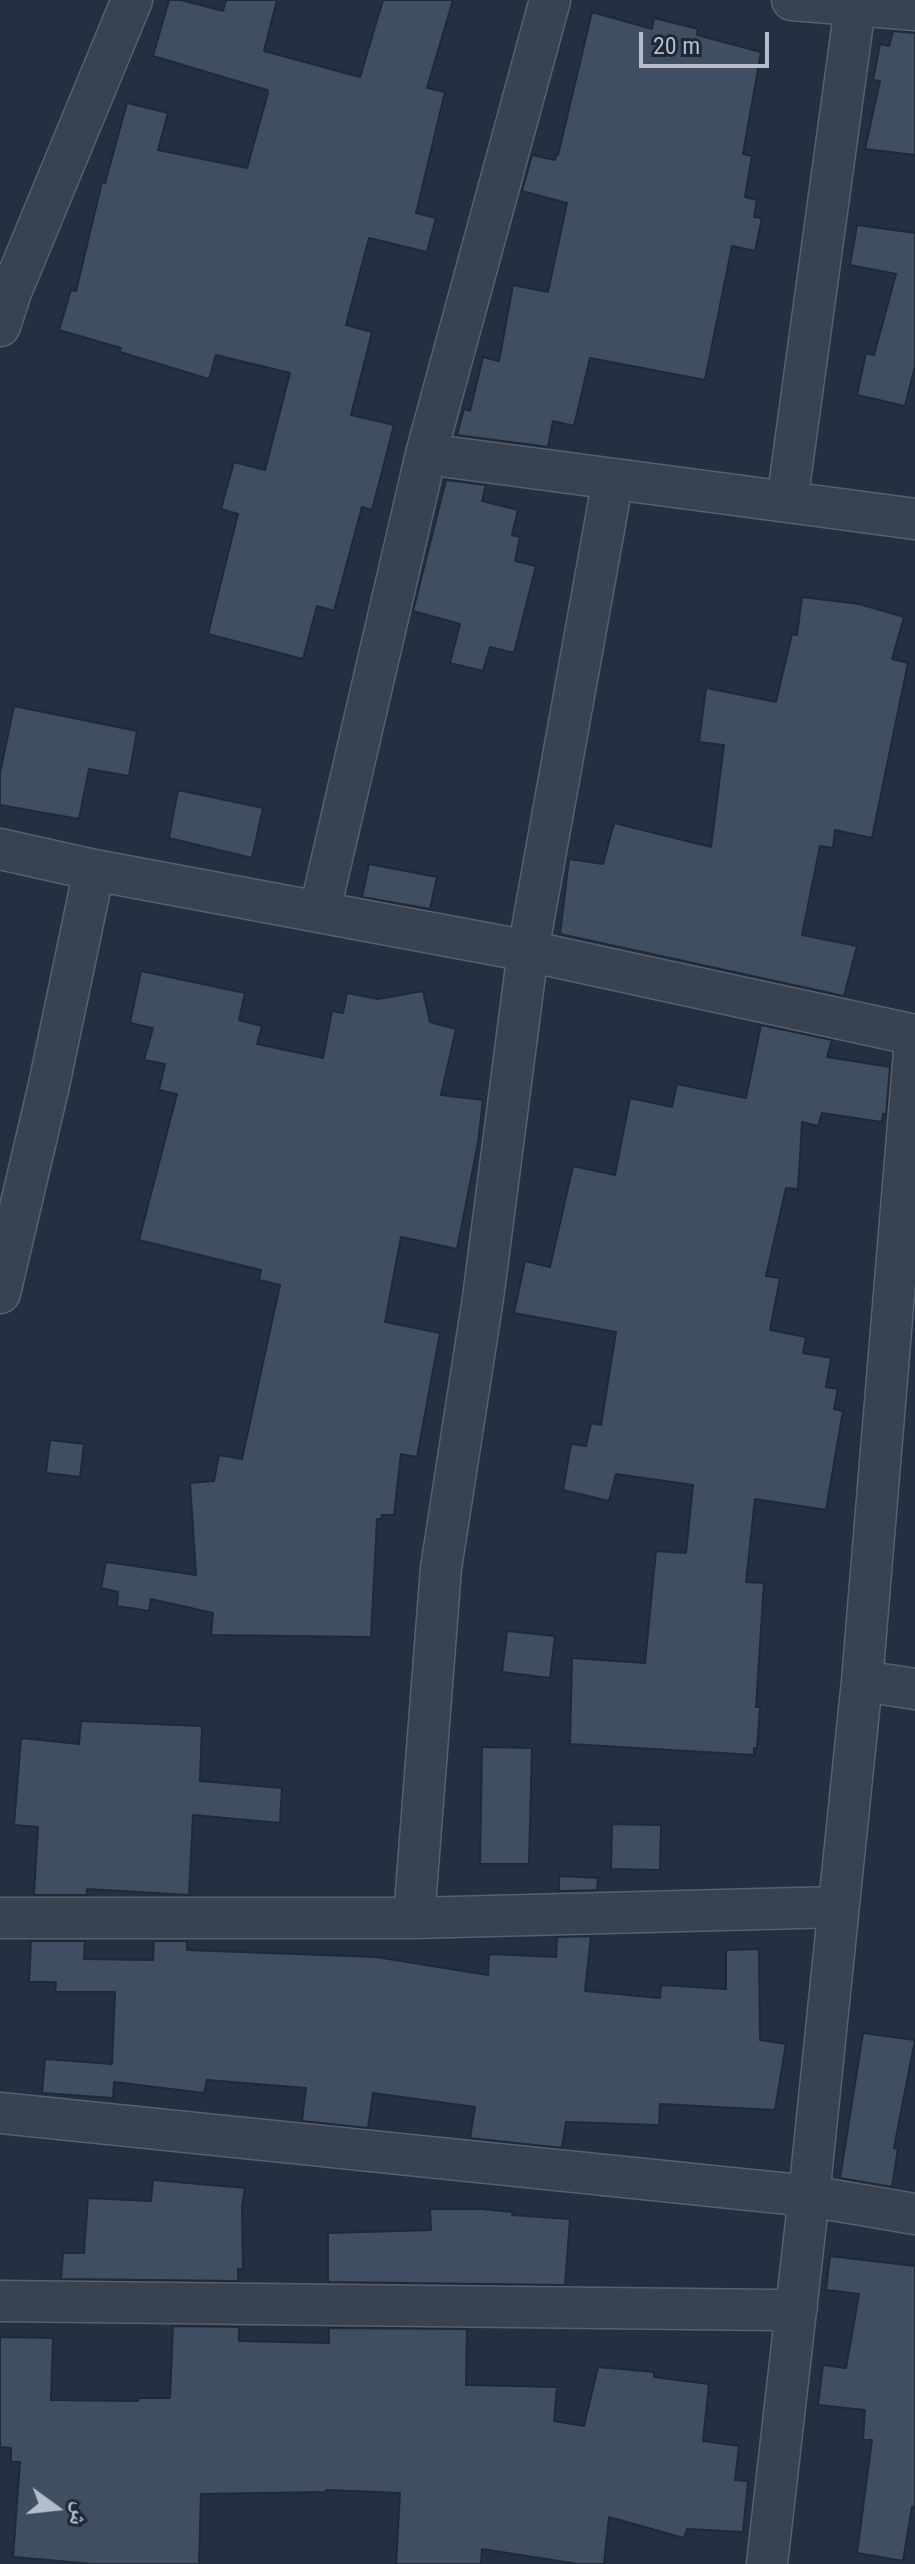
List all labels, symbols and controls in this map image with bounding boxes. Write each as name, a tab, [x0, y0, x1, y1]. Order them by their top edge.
scale bar	[643, 16, 773, 66]
text: 20 m	[653, 32, 700, 60]
north arrow	[16, 2468, 96, 2548]
text: ش	[65, 2500, 95, 2529]

